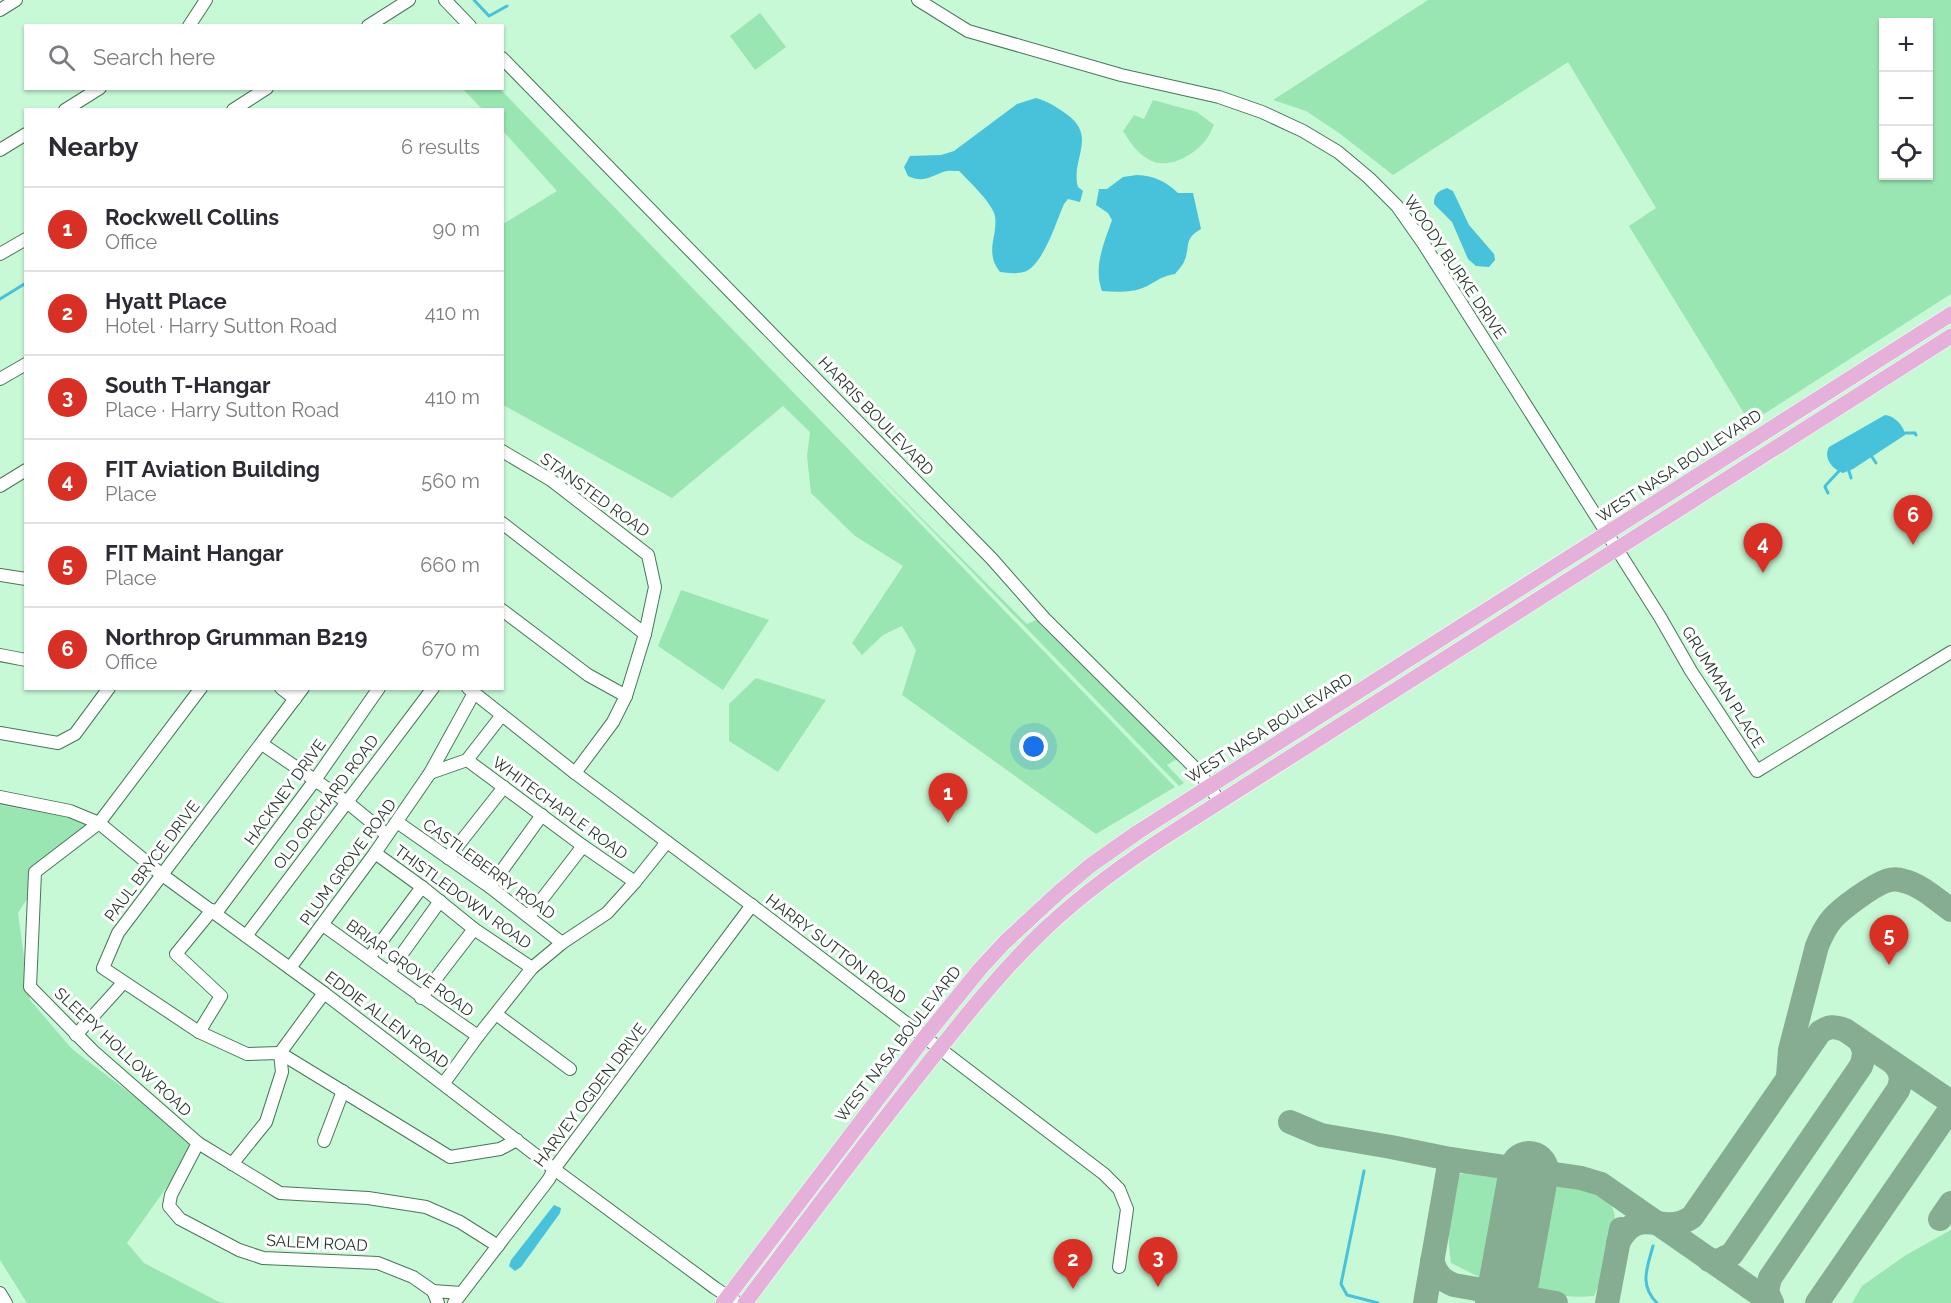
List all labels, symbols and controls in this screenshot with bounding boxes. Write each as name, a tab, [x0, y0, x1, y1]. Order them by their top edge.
map controls	[1879, 18, 1933, 180]
button: +	[1879, 18, 1933, 72]
search box	[24, 24, 504, 90]
icon: search	[45, 41, 78, 74]
text: Search here	[93, 44, 215, 70]
button: −	[1879, 72, 1933, 126]
button: locate	[1879, 126, 1933, 180]
text: Nearby	[48, 132, 138, 162]
text: 6 results	[401, 135, 480, 159]
street label: WOODY BURKE DRIVE	[1400, 192, 1510, 342]
text: Rockwell Collins	[105, 204, 279, 230]
text: 1	[63, 217, 72, 241]
text: 90 m	[433, 217, 480, 241]
text: Office	[105, 230, 157, 254]
text: Hyatt Place	[105, 288, 227, 314]
text: 2	[62, 301, 73, 325]
text: 410 m	[425, 301, 480, 325]
text: Hotel · Harry Sutton Road	[105, 314, 337, 338]
street label: HARRIS BOULEVARD	[814, 353, 938, 479]
text: South T-Hangar	[105, 372, 271, 398]
text: 3	[62, 385, 73, 409]
text: 410 m	[425, 385, 480, 409]
text: Place · Harry Sutton Road	[105, 398, 339, 422]
street label: WEST NASA BOULEVARD	[1593, 406, 1765, 526]
street label: STANSTED ROAD	[537, 449, 653, 541]
text: FIT Aviation Building	[105, 456, 320, 482]
text: 4	[62, 469, 73, 493]
text: 560 m	[421, 469, 480, 493]
text: Place	[105, 482, 156, 506]
pin: 6	[1894, 496, 1932, 545]
pin: 4	[1744, 524, 1782, 573]
text: FIT Maint Hangar	[105, 540, 284, 566]
text: 5	[62, 553, 73, 577]
text: 660 m	[420, 553, 480, 577]
text: Place	[105, 566, 156, 590]
street label: GRUMMAN PLACE	[1678, 623, 1768, 751]
text: Northrop Grumman B219	[105, 624, 368, 650]
text: 6	[61, 637, 74, 661]
text: 670 m	[422, 637, 480, 661]
text: Office	[105, 650, 157, 674]
street label: WEST NASA BOULEVARD	[1182, 669, 1356, 787]
street label: OLD ORCHARD ROAD	[269, 731, 383, 873]
your location	[1019, 732, 1048, 761]
street label: HACKNEY DRIVE	[240, 735, 330, 849]
street label: WHITECHAPLE ROAD	[489, 752, 631, 864]
pin: 1	[928, 774, 968, 823]
street label: PLUM GROVE ROAD	[296, 795, 400, 929]
street label: PAUL BRYCE DRIVE	[100, 797, 204, 925]
street label: CASTLEBERRY ROAD	[419, 815, 559, 923]
street label: THISTLEDOWN ROAD	[391, 841, 535, 953]
street label: HARRY SUTTON ROAD	[762, 890, 910, 1008]
street label: BRIAR GROVE ROAD	[343, 915, 477, 1021]
pin: 5	[1870, 916, 1908, 965]
street label: WEST NASA BOULEVARD	[831, 962, 965, 1126]
street label: EDDIE ALLEN ROAD	[321, 967, 453, 1073]
street label: SLEEPY HOLLOW ROAD	[51, 984, 195, 1120]
street label: HARVEY OGDEN DRIVE	[530, 1019, 650, 1171]
street label: SALEM ROAD	[266, 1231, 368, 1255]
pin: 3	[1138, 1238, 1178, 1287]
pin: 2	[1054, 1240, 1092, 1289]

